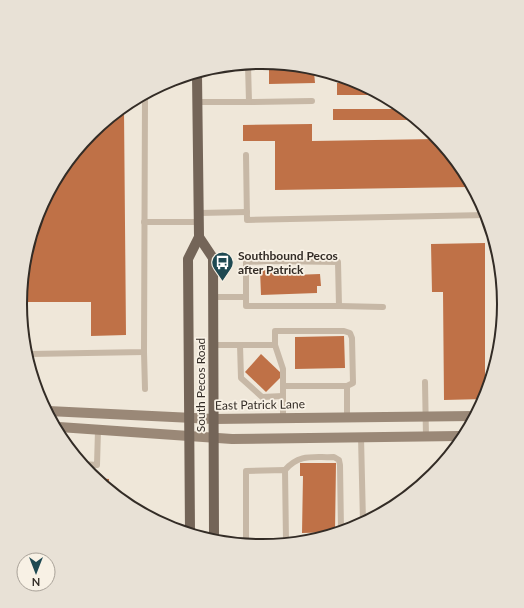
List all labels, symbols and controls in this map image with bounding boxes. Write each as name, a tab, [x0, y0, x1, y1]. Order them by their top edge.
place label: Southbound Pecos after Patrick	[238, 248, 338, 277]
bus stop icon: Southbound Pecos after Patrick	[210, 250, 236, 283]
street label: South Pecos Road	[193, 338, 208, 432]
street label: East Patrick Lane	[215, 396, 305, 413]
north arrow	[16, 552, 56, 592]
text: N	[32, 576, 40, 589]

